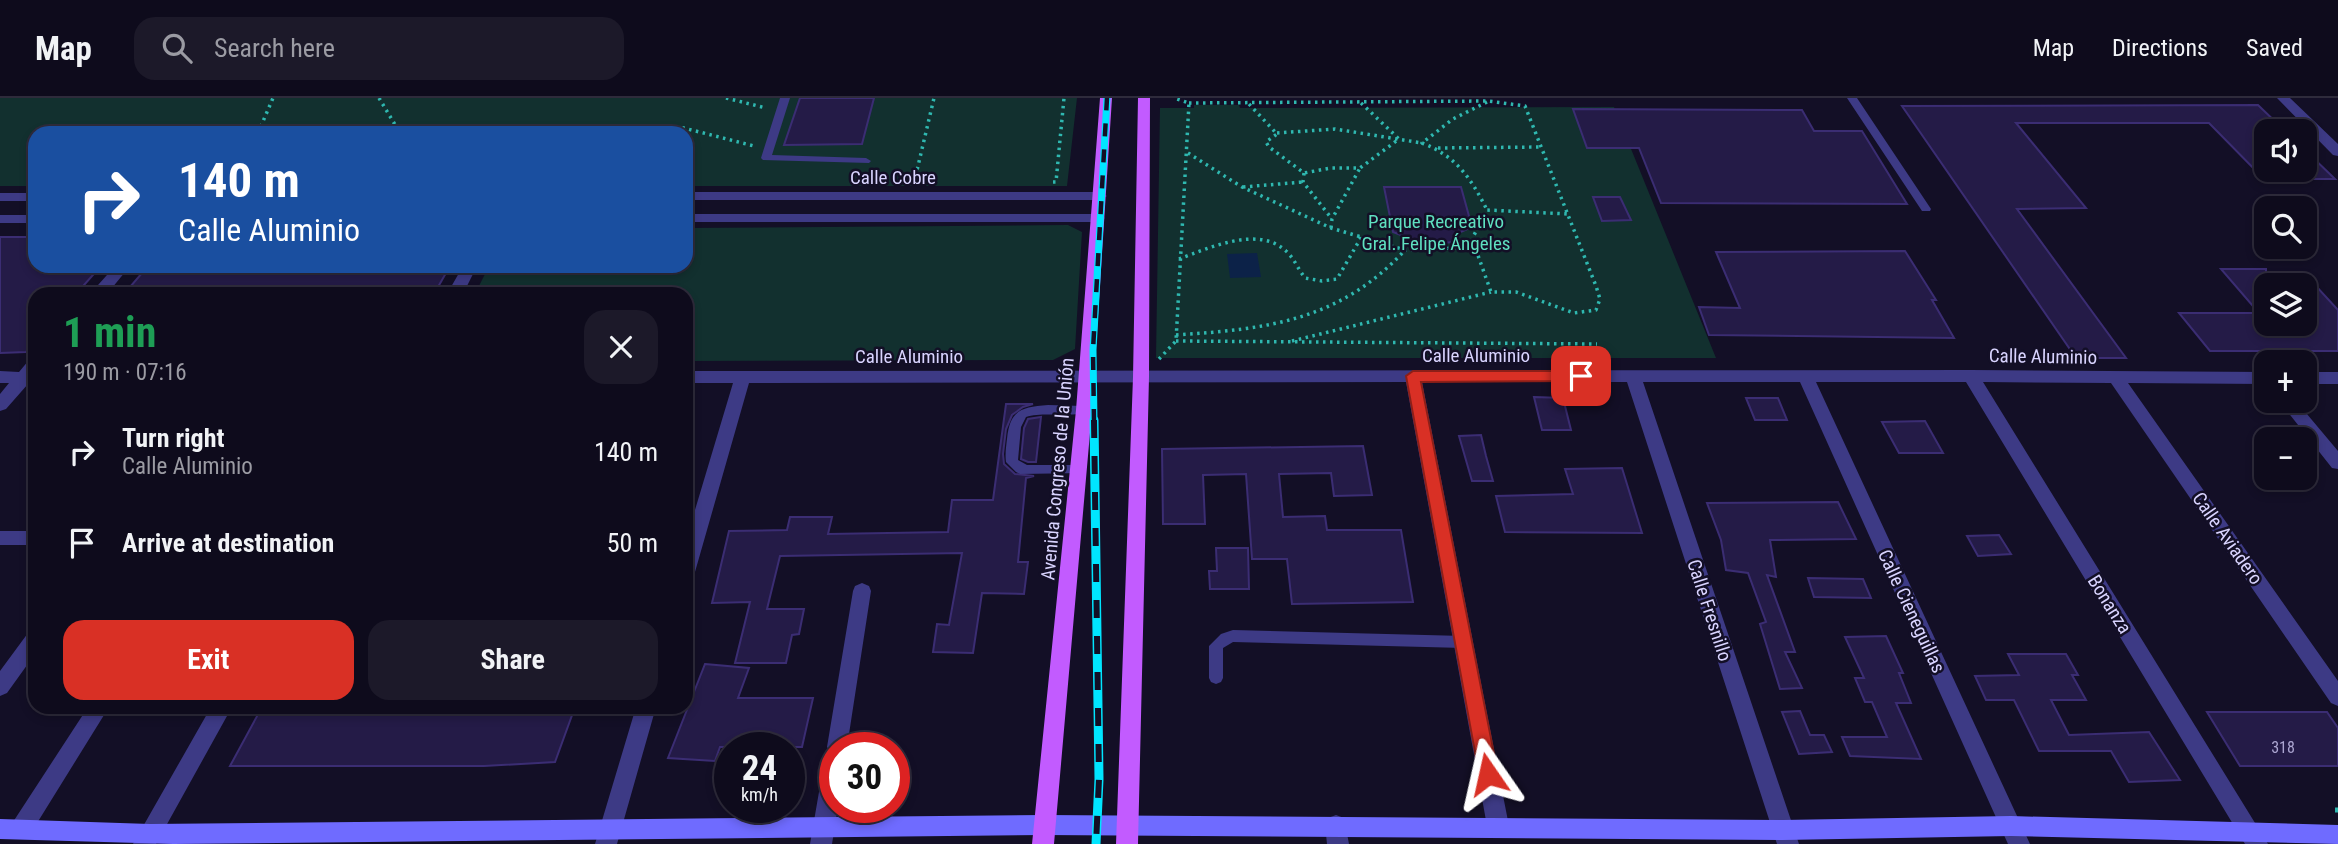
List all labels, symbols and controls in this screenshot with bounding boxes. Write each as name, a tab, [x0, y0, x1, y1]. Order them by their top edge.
search box	[134, 17, 624, 80]
text: Map	[35, 29, 92, 68]
icon: search	[158, 29, 196, 67]
text: Search here	[214, 33, 335, 63]
text: Map	[2033, 34, 2074, 62]
text: Directions	[2112, 34, 2208, 62]
text: Saved	[2246, 34, 2303, 62]
map controls	[2254, 119, 2317, 490]
button: sound	[2254, 119, 2317, 182]
text: 140 m	[178, 152, 300, 209]
icon: right	[63, 154, 154, 245]
street label: Calle Cobre	[850, 166, 936, 189]
button: search	[2254, 196, 2317, 259]
park label: Parque Recreativo Gral. Felipe Ángeles	[1361, 210, 1511, 255]
text: Calle Aluminio	[178, 211, 360, 249]
button: layers	[2254, 273, 2317, 336]
text: 1 min	[63, 308, 156, 357]
button: close	[584, 310, 658, 384]
street label: Calle Aluminio	[1422, 344, 1530, 367]
street label: Calle Aluminio	[1989, 344, 2097, 369]
street label: Calle Aluminio	[855, 345, 963, 368]
pin	[1551, 346, 1611, 406]
button: +	[2254, 350, 2317, 413]
street label: Avenida Congreso de la Unión	[1036, 357, 1079, 581]
icon: arrive	[1562, 357, 1600, 395]
text: 190 m · 07:16	[63, 359, 187, 386]
text: Turn right	[122, 423, 224, 453]
button: −	[2254, 427, 2317, 490]
icon: right	[63, 433, 101, 471]
text: 140 m	[594, 437, 658, 467]
text: Calle Aluminio	[122, 453, 253, 480]
street label: Calle Aviadero	[2187, 488, 2268, 589]
icon: arrive	[63, 524, 101, 562]
text: Arrive at destination	[122, 528, 334, 558]
text: 50 m	[607, 528, 658, 558]
street label: Calle Cieneguillas	[1873, 546, 1950, 677]
street label: Calle Fresnillo	[1682, 556, 1737, 664]
street label: Bonanza	[2083, 571, 2137, 638]
button: Exit	[63, 620, 354, 700]
button: Share	[368, 620, 658, 700]
speed limit sign: 30	[819, 732, 910, 823]
position arrow	[1451, 737, 1525, 811]
house number: 318	[2271, 738, 2295, 757]
text: 24	[742, 748, 777, 789]
text: km/h	[741, 784, 778, 805]

